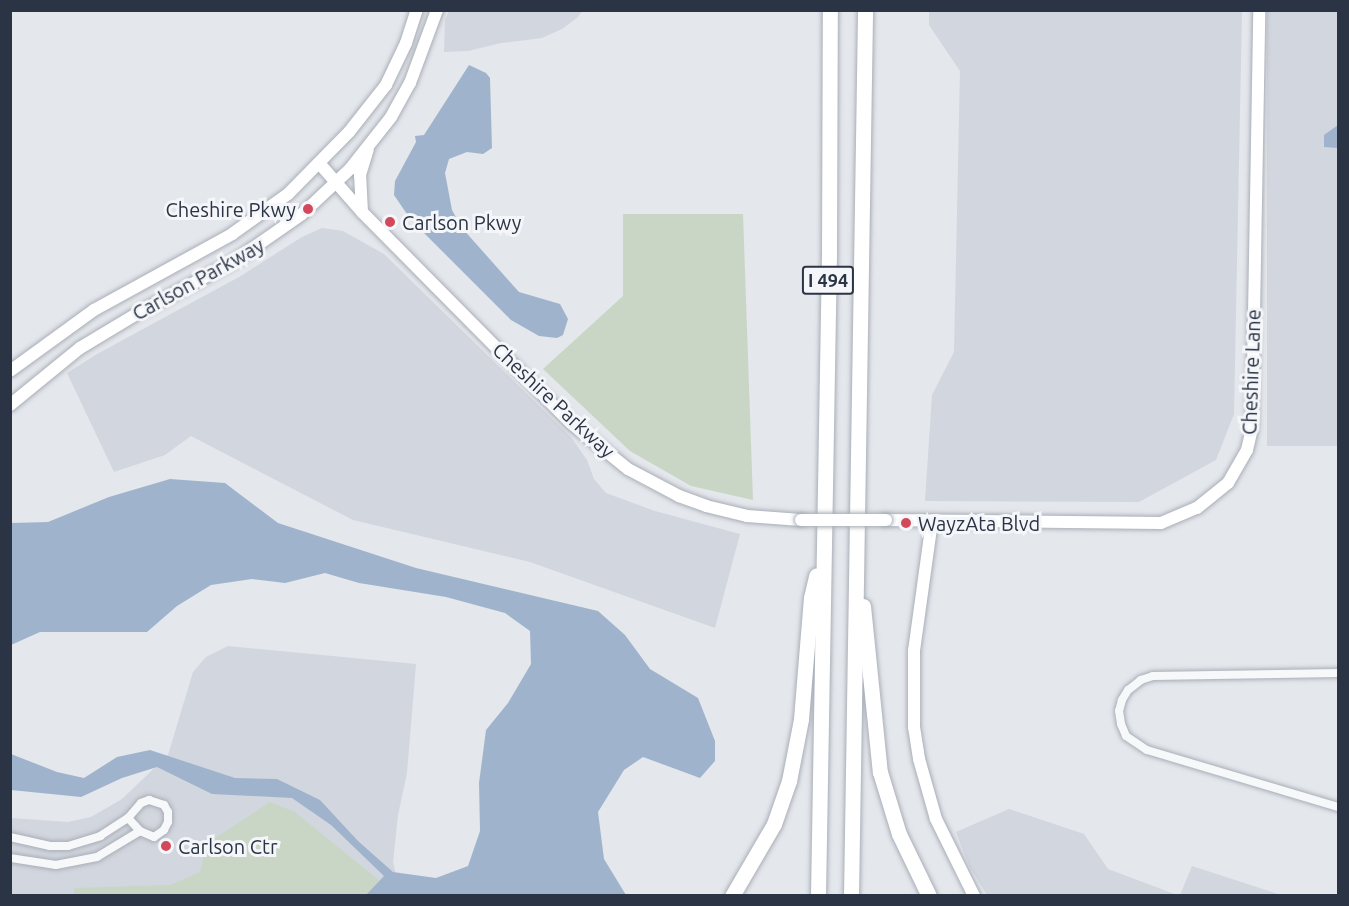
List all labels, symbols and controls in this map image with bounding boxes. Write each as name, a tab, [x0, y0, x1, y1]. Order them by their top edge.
place label: Cheshire Pkwy	[166, 197, 296, 221]
marker: Cheshire Pkwy	[301, 202, 315, 216]
place label: Carlson Pkwy	[402, 210, 521, 234]
marker: Carlson Pkwy	[383, 215, 397, 229]
street label: Carlson Parkway	[128, 233, 268, 325]
road number: I 494	[801, 265, 855, 295]
street label: Cheshire Lane	[1237, 309, 1265, 435]
street label: Cheshire Parkway	[488, 337, 620, 463]
place label: WayzAta Blvd	[918, 511, 1040, 535]
marker: WayzAta Blvd	[899, 516, 913, 530]
place label: Carlson Ctr	[178, 834, 277, 858]
marker: Carlson Ctr	[159, 839, 173, 853]

